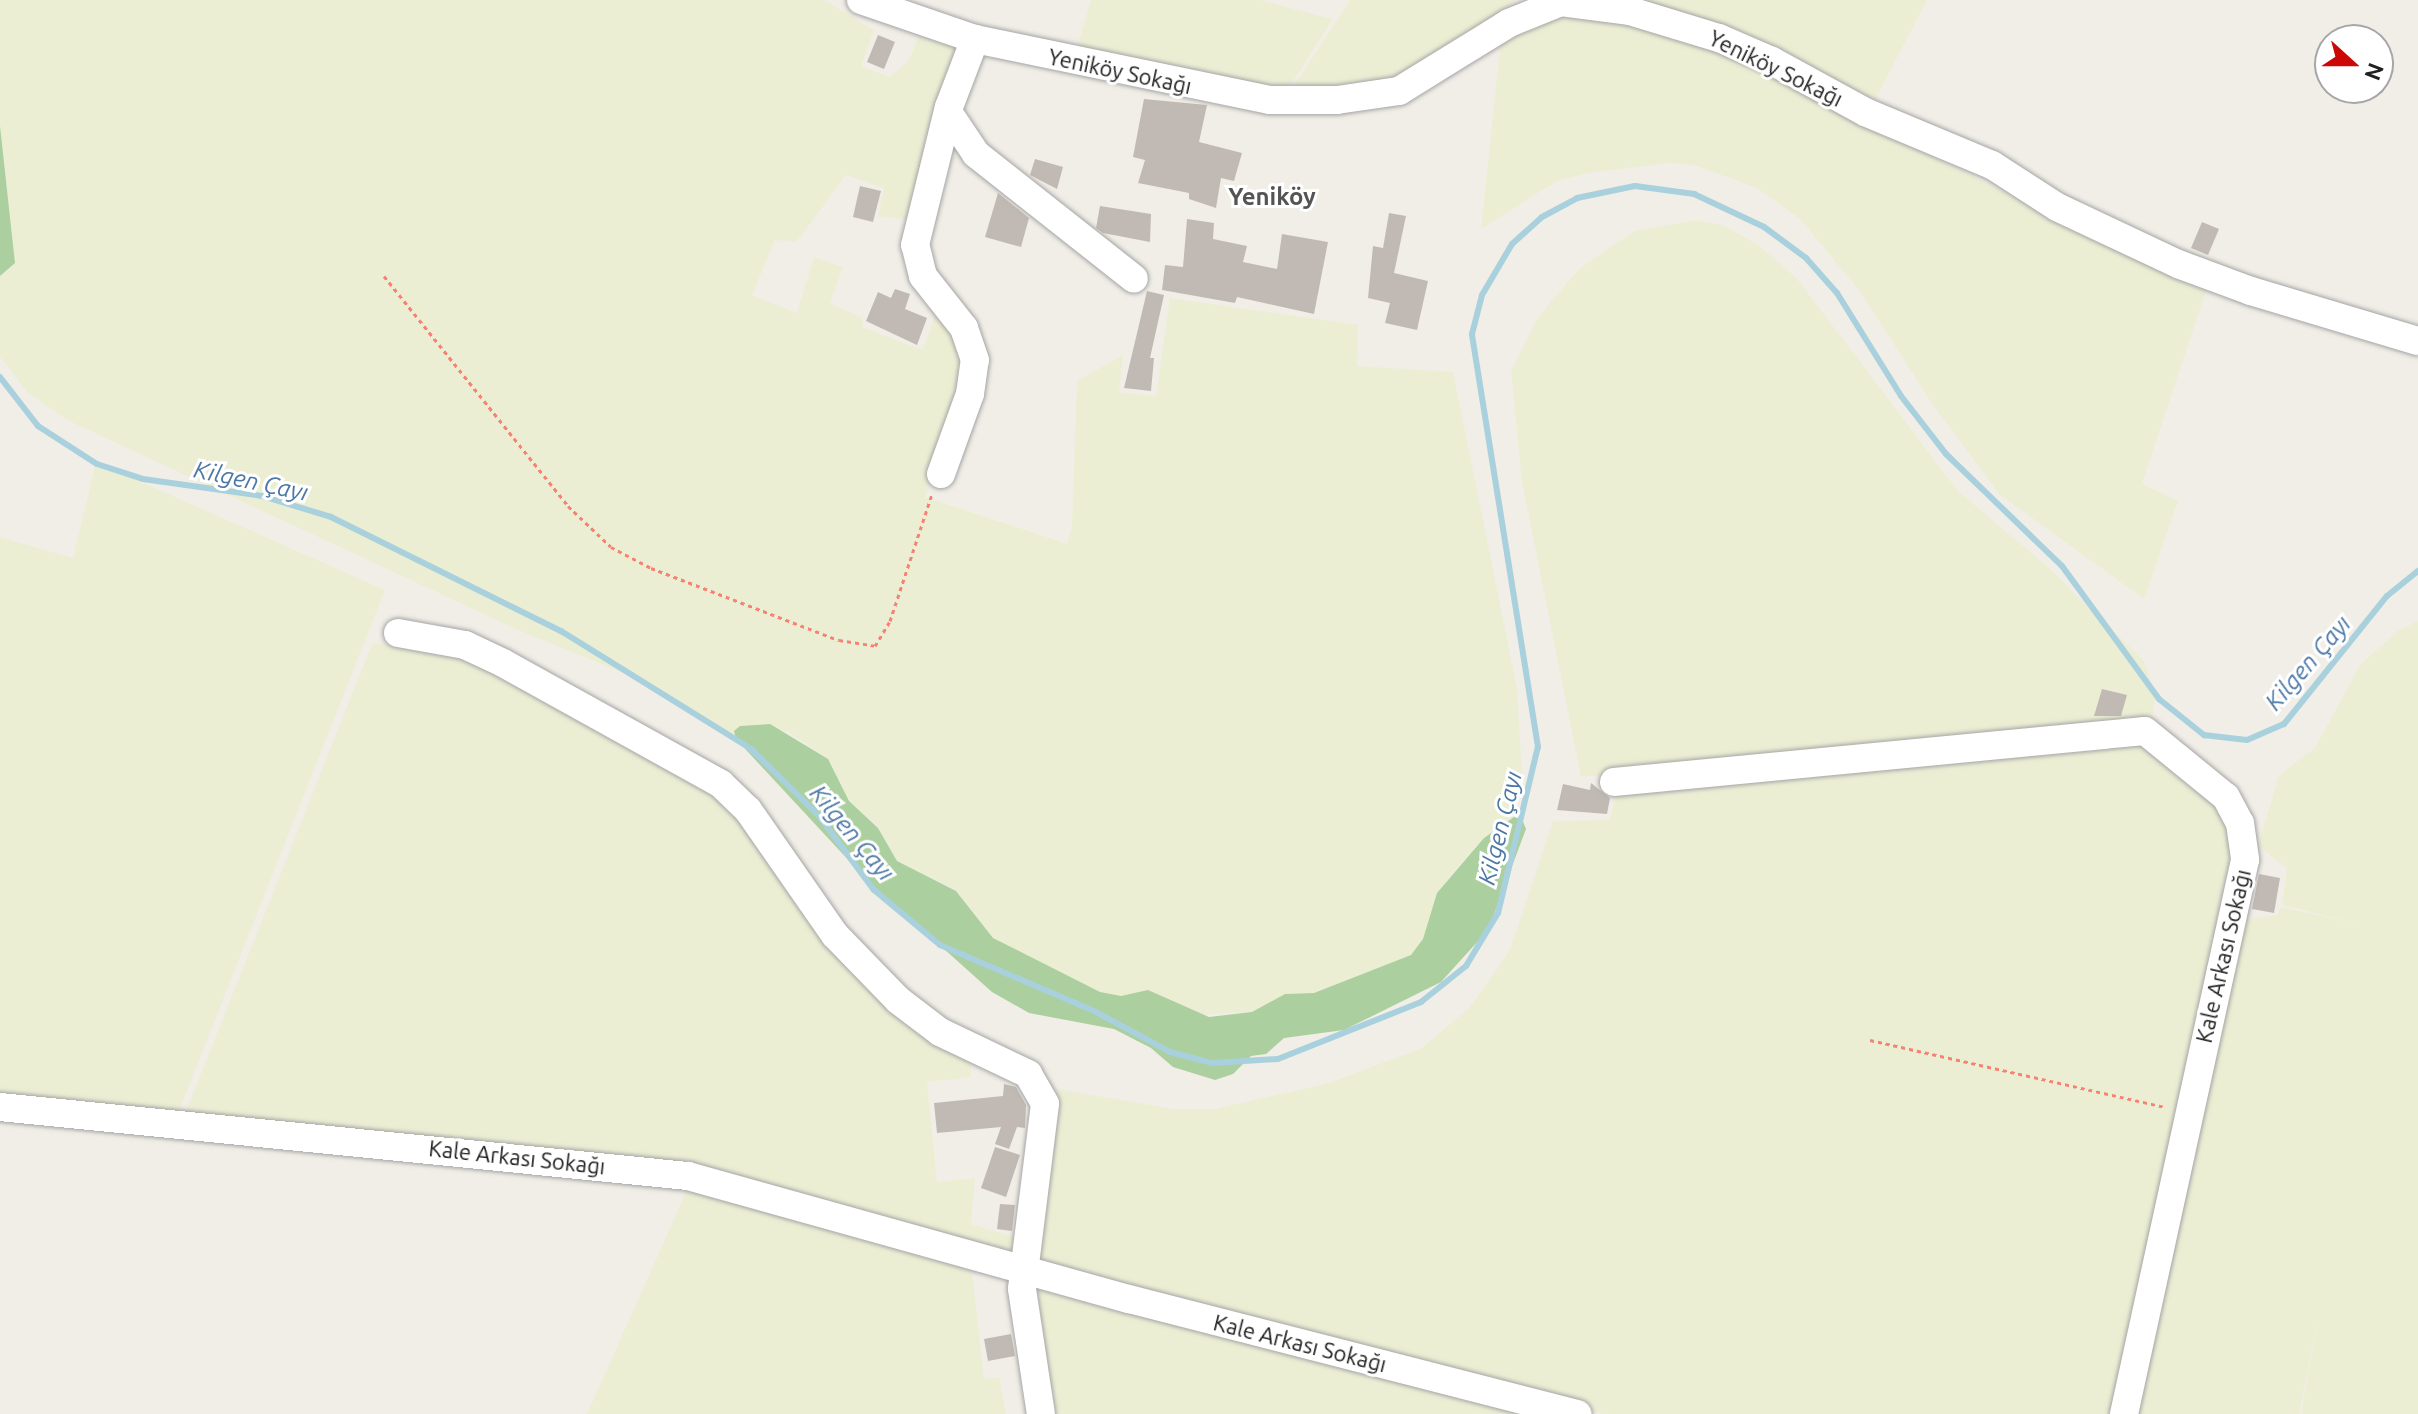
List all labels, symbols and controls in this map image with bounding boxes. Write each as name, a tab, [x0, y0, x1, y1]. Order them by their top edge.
street label: Yeniköy Sokağı	[1705, 24, 1847, 112]
north arrow	[2314, 24, 2394, 104]
street label: Yeniköy Sokağı	[1046, 43, 1194, 99]
text: N	[2360, 60, 2390, 84]
district label: Yeniköy	[1228, 183, 1316, 211]
water label: Kilgen Çayı	[191, 455, 311, 507]
water label: Kilgen Çayı	[2259, 610, 2357, 716]
water label: Kilgen Çayı	[1472, 768, 1528, 888]
water label: Kilgen Çayı	[804, 779, 900, 887]
street label: Kale Arkası Sokağı	[2190, 867, 2256, 1045]
street label: Kale Arkası Sokağı	[427, 1135, 607, 1179]
street label: Kale Arkası Sokağı	[1211, 1309, 1389, 1377]

